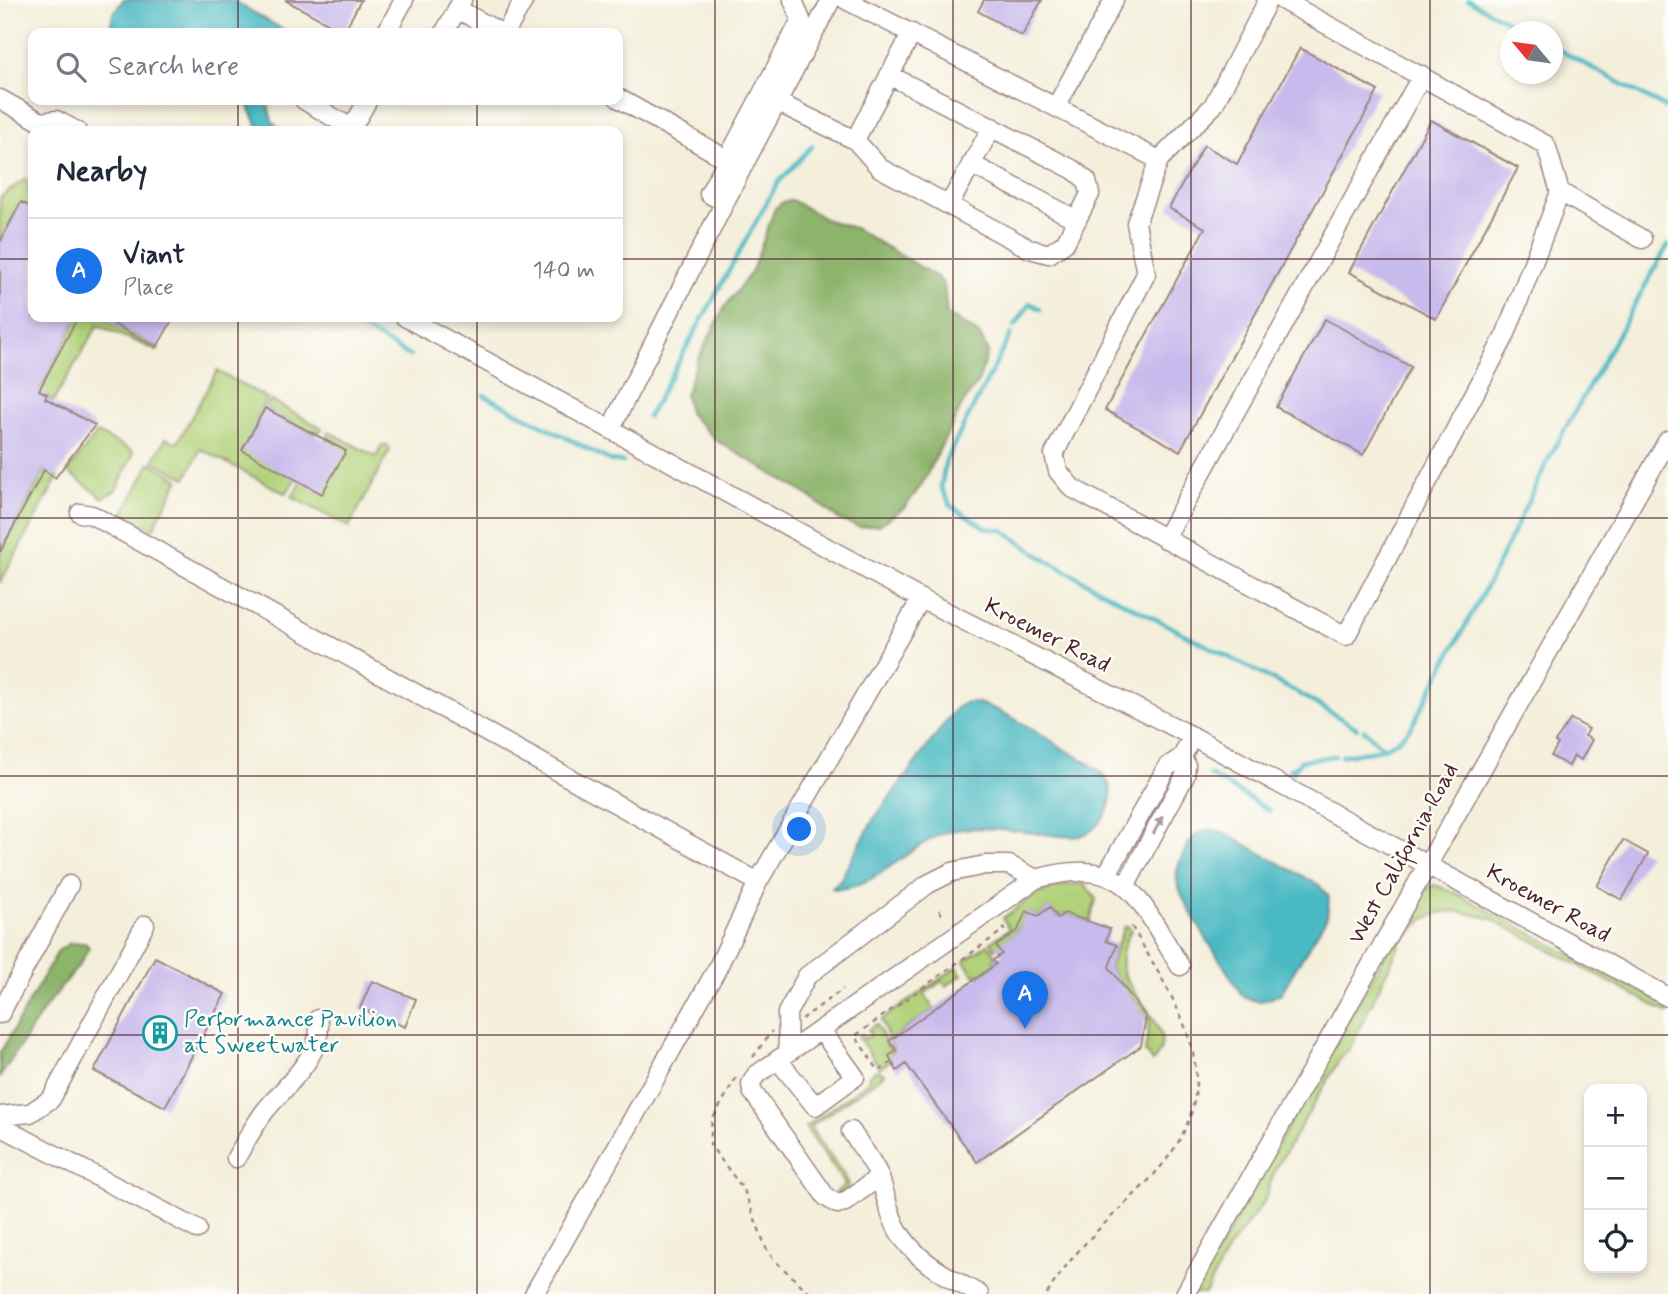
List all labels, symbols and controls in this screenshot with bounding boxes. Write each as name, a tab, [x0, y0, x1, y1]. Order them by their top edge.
north arrow	[1500, 21, 1563, 84]
search box	[28, 28, 623, 105]
icon: search	[52, 48, 90, 86]
text: Search here	[108, 50, 239, 84]
text: Nearby	[56, 152, 147, 191]
text: Viant	[123, 239, 185, 273]
text: A	[71, 256, 87, 286]
text: 140 m	[532, 256, 595, 286]
text: Place	[123, 273, 174, 303]
street label: Kroemer Road	[979, 591, 1115, 681]
street label: West California Road	[1342, 758, 1467, 950]
your location	[782, 812, 816, 846]
one-way arrow	[1153, 815, 1164, 835]
street label: Kroemer Road	[1481, 858, 1615, 950]
pin: A	[1002, 971, 1048, 1029]
place label: Performance Pavilion at Sweetwater	[184, 1005, 397, 1061]
building icon: Performance Pavilion at Sweetwater	[141, 1014, 179, 1052]
map controls	[1584, 1084, 1647, 1273]
button: +	[1584, 1084, 1647, 1147]
button: −	[1584, 1147, 1647, 1210]
button: locate	[1584, 1210, 1647, 1273]

